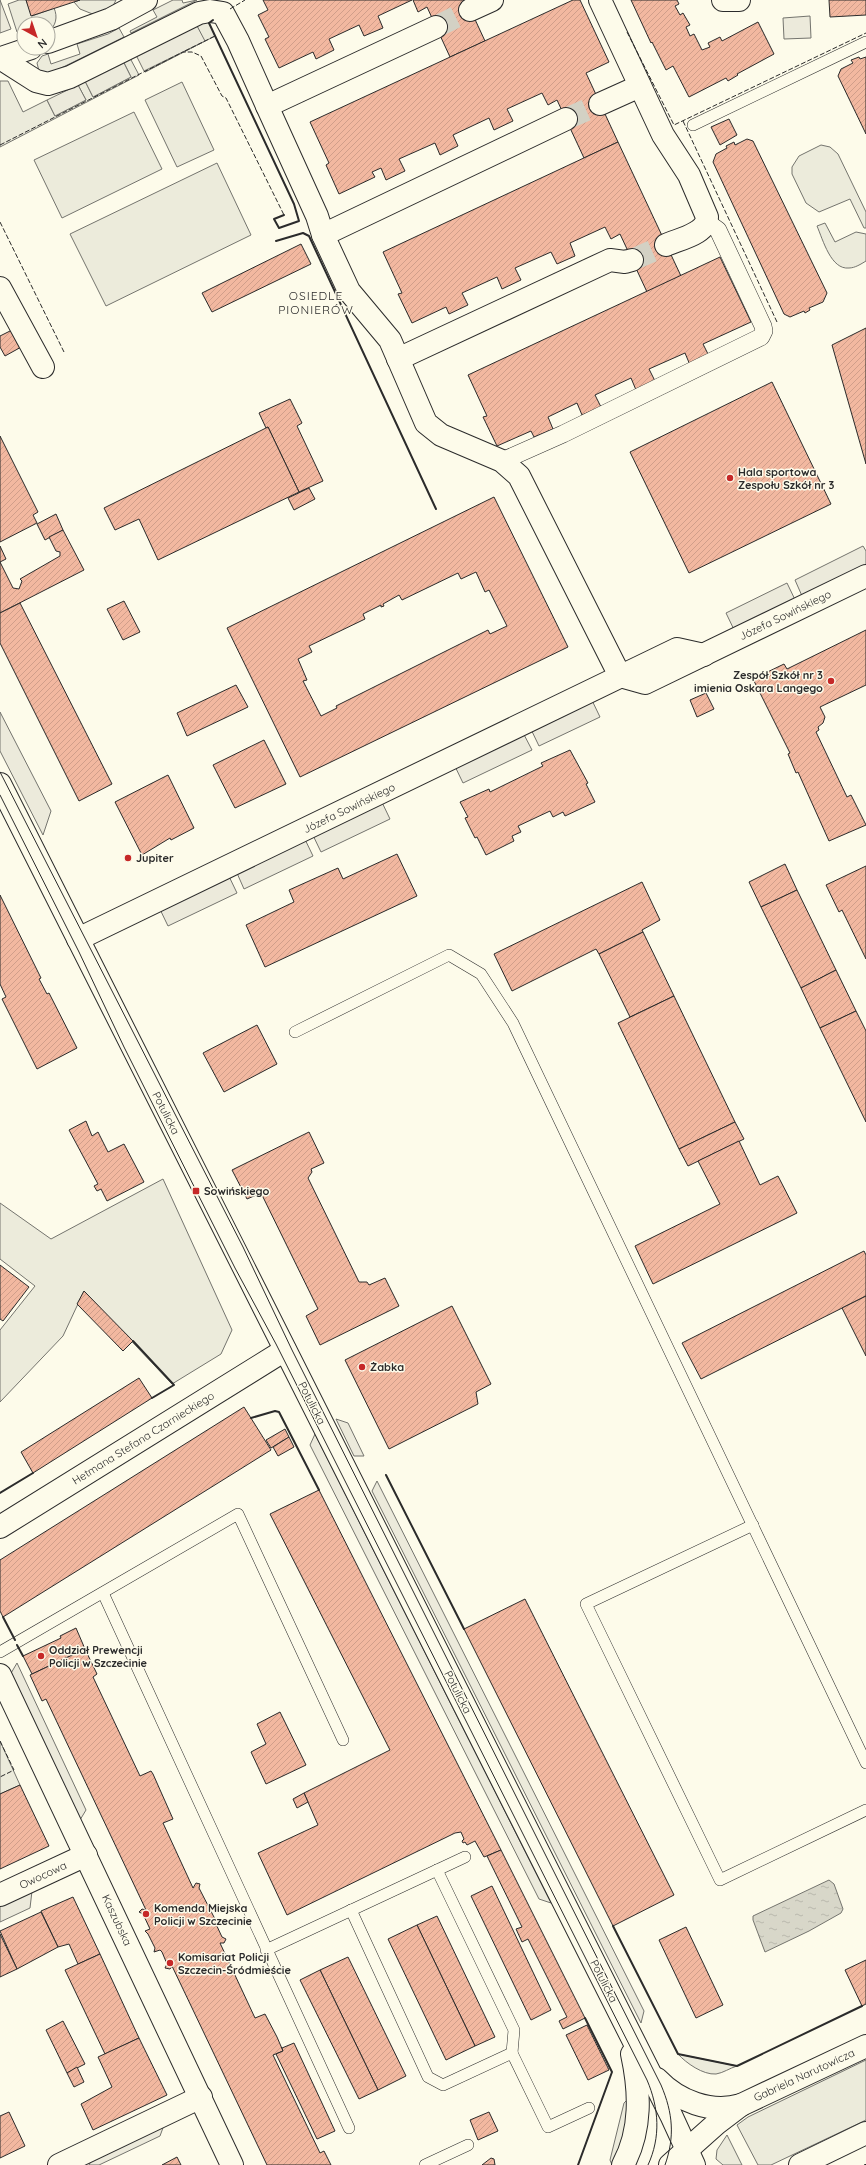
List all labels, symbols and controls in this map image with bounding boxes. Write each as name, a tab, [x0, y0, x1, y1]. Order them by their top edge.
north arrow	[16, 16, 56, 56]
text: N	[35, 36, 50, 52]
district label: OSIEDLE PIONIERÓW	[278, 288, 354, 317]
place label: Hala sportowa Zespołu Szkół nr 3	[738, 465, 835, 492]
marker: Hala sportowa Zespołu Szkół nr 3	[725, 473, 735, 483]
street label: Józefa Sowińskiego	[737, 587, 834, 643]
place label: Zespół Szkół nr 3 imienia Oskara Langego	[694, 668, 823, 695]
marker: Zespół Szkół nr 3 imienia Oskara Langego	[826, 676, 836, 686]
street label: Józefa Sowińskiego	[301, 780, 398, 836]
place label: Jupiter	[136, 851, 174, 865]
marker: Jupiter	[123, 853, 133, 863]
street label: Potulicka	[149, 1089, 183, 1137]
place label: Sowińskiego	[204, 1184, 269, 1198]
marker: Sowińskiego	[191, 1186, 201, 1196]
place label: Żabka	[370, 1360, 404, 1374]
marker: Żabka	[357, 1362, 367, 1372]
street label: Potulicka	[295, 1379, 329, 1427]
street label: Hetmana Stefana Czarnieckiego	[69, 1388, 217, 1488]
place label: Oddział Prewencji Policji w Szczecinie	[49, 1643, 148, 1670]
marker: Oddział Prewencji Policji w Szczecinie	[36, 1651, 46, 1661]
street label: Potulicka	[441, 1668, 475, 1716]
street label: Owocowa	[17, 1858, 69, 1892]
street label: Kaszubska	[99, 1892, 135, 1948]
place label: Komenda Miejska Policji w Szczecinie	[154, 1901, 253, 1928]
marker: Komenda Miejska Policji w Szczecinie	[141, 1909, 151, 1919]
place label: Komisariat Policji Szczecin-Śródmieście	[178, 1950, 291, 1977]
street label: Potulicka	[587, 1957, 621, 2005]
marker: Komisariat Policji Szczecin-Śródmieście	[165, 1958, 175, 1968]
street label: Gabriela Narutowicza	[751, 2045, 857, 2105]

